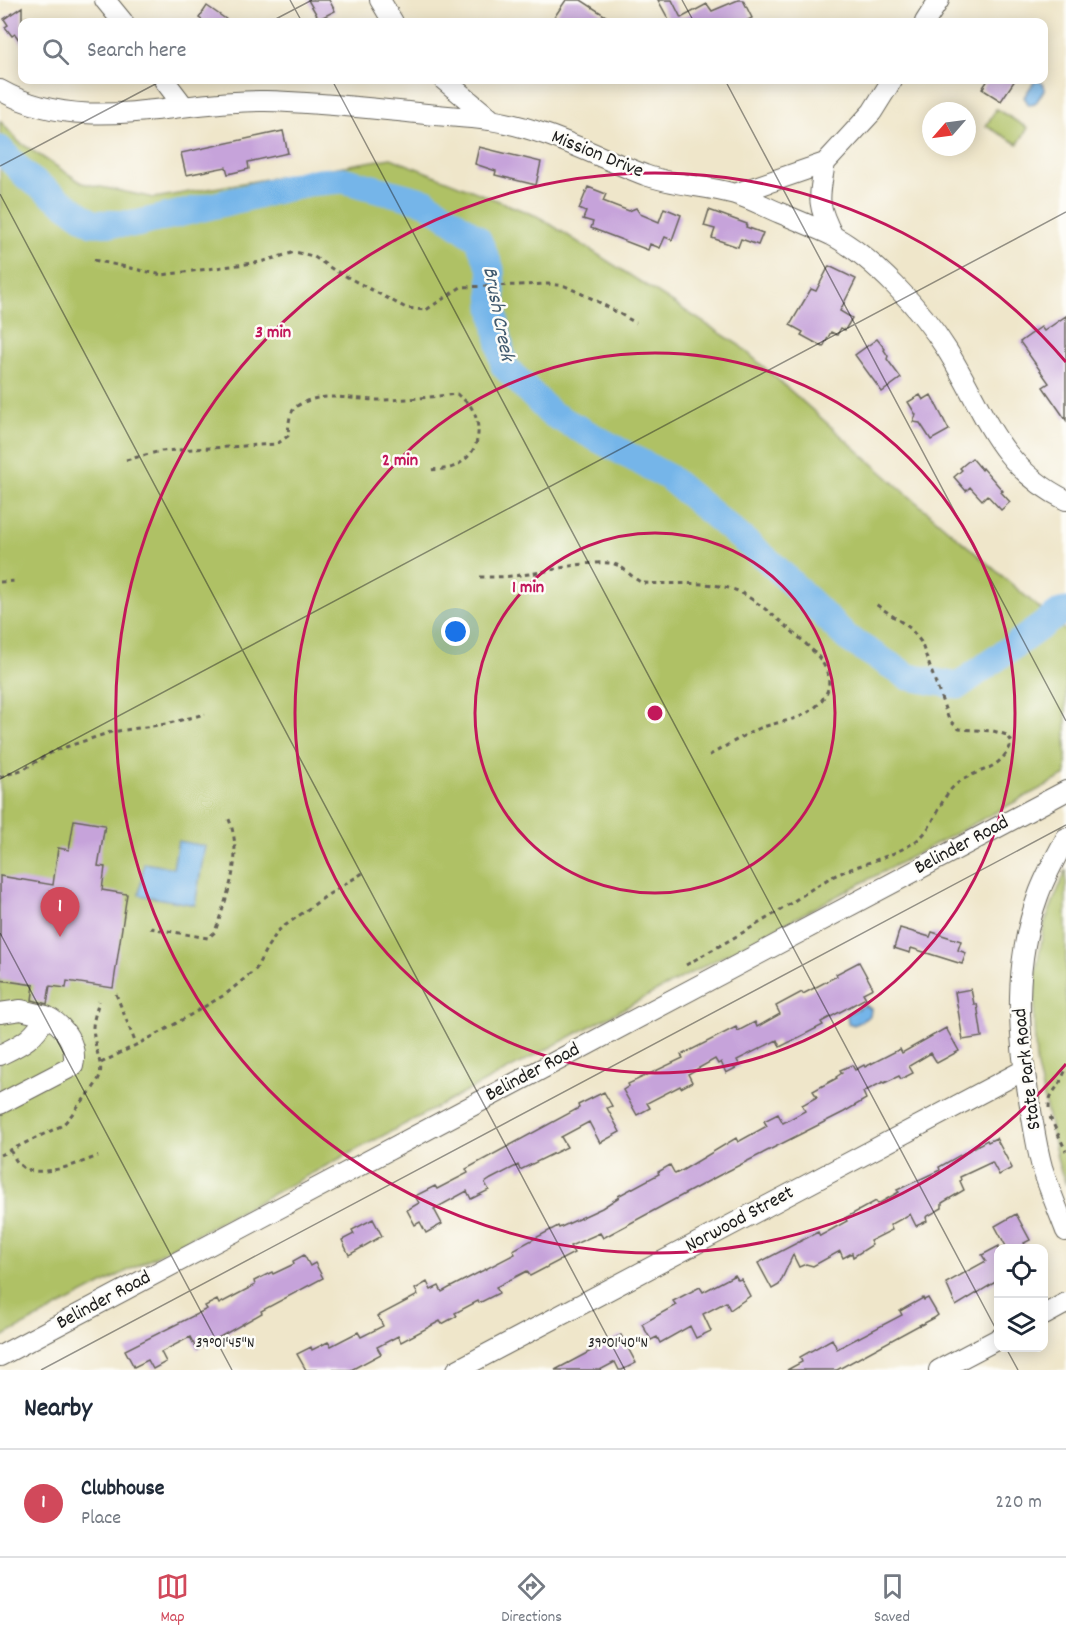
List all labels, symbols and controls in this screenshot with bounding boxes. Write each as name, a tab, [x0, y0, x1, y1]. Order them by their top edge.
search box	[18, 18, 1048, 84]
icon: search	[39, 35, 72, 68]
text: Search here	[87, 36, 186, 67]
north arrow	[922, 102, 976, 156]
street label: Mission Drive	[547, 124, 647, 186]
water label: Brush Creek	[473, 264, 521, 366]
text: 3 min	[255, 321, 291, 346]
text: 2 min	[382, 449, 418, 474]
text: 1 min	[512, 576, 544, 601]
your location	[441, 617, 470, 646]
centre of rings	[645, 703, 665, 723]
street label: Belinder Road	[910, 809, 1014, 883]
pin: 1	[40, 888, 80, 937]
street label: State Park Road	[1007, 1007, 1049, 1131]
street label: Belinder Road	[481, 1036, 585, 1110]
street label: Norwood Street	[681, 1180, 799, 1260]
map controls	[994, 1244, 1048, 1352]
button: locate	[994, 1244, 1048, 1298]
street label: Belinder Road	[52, 1264, 156, 1338]
button: layers	[994, 1298, 1048, 1352]
text: 39°01'45"N	[196, 1333, 254, 1355]
text: 39°01'40"N	[588, 1333, 648, 1355]
text: Nearby	[24, 1391, 92, 1428]
text: Clubhouse	[81, 1474, 164, 1505]
text: 1	[41, 1489, 46, 1517]
text: 220 m	[995, 1489, 1042, 1517]
text: Place	[81, 1505, 121, 1533]
tab: Map	[156, 1570, 189, 1629]
tab: Directions	[501, 1570, 562, 1629]
tab: Saved	[874, 1570, 910, 1629]

